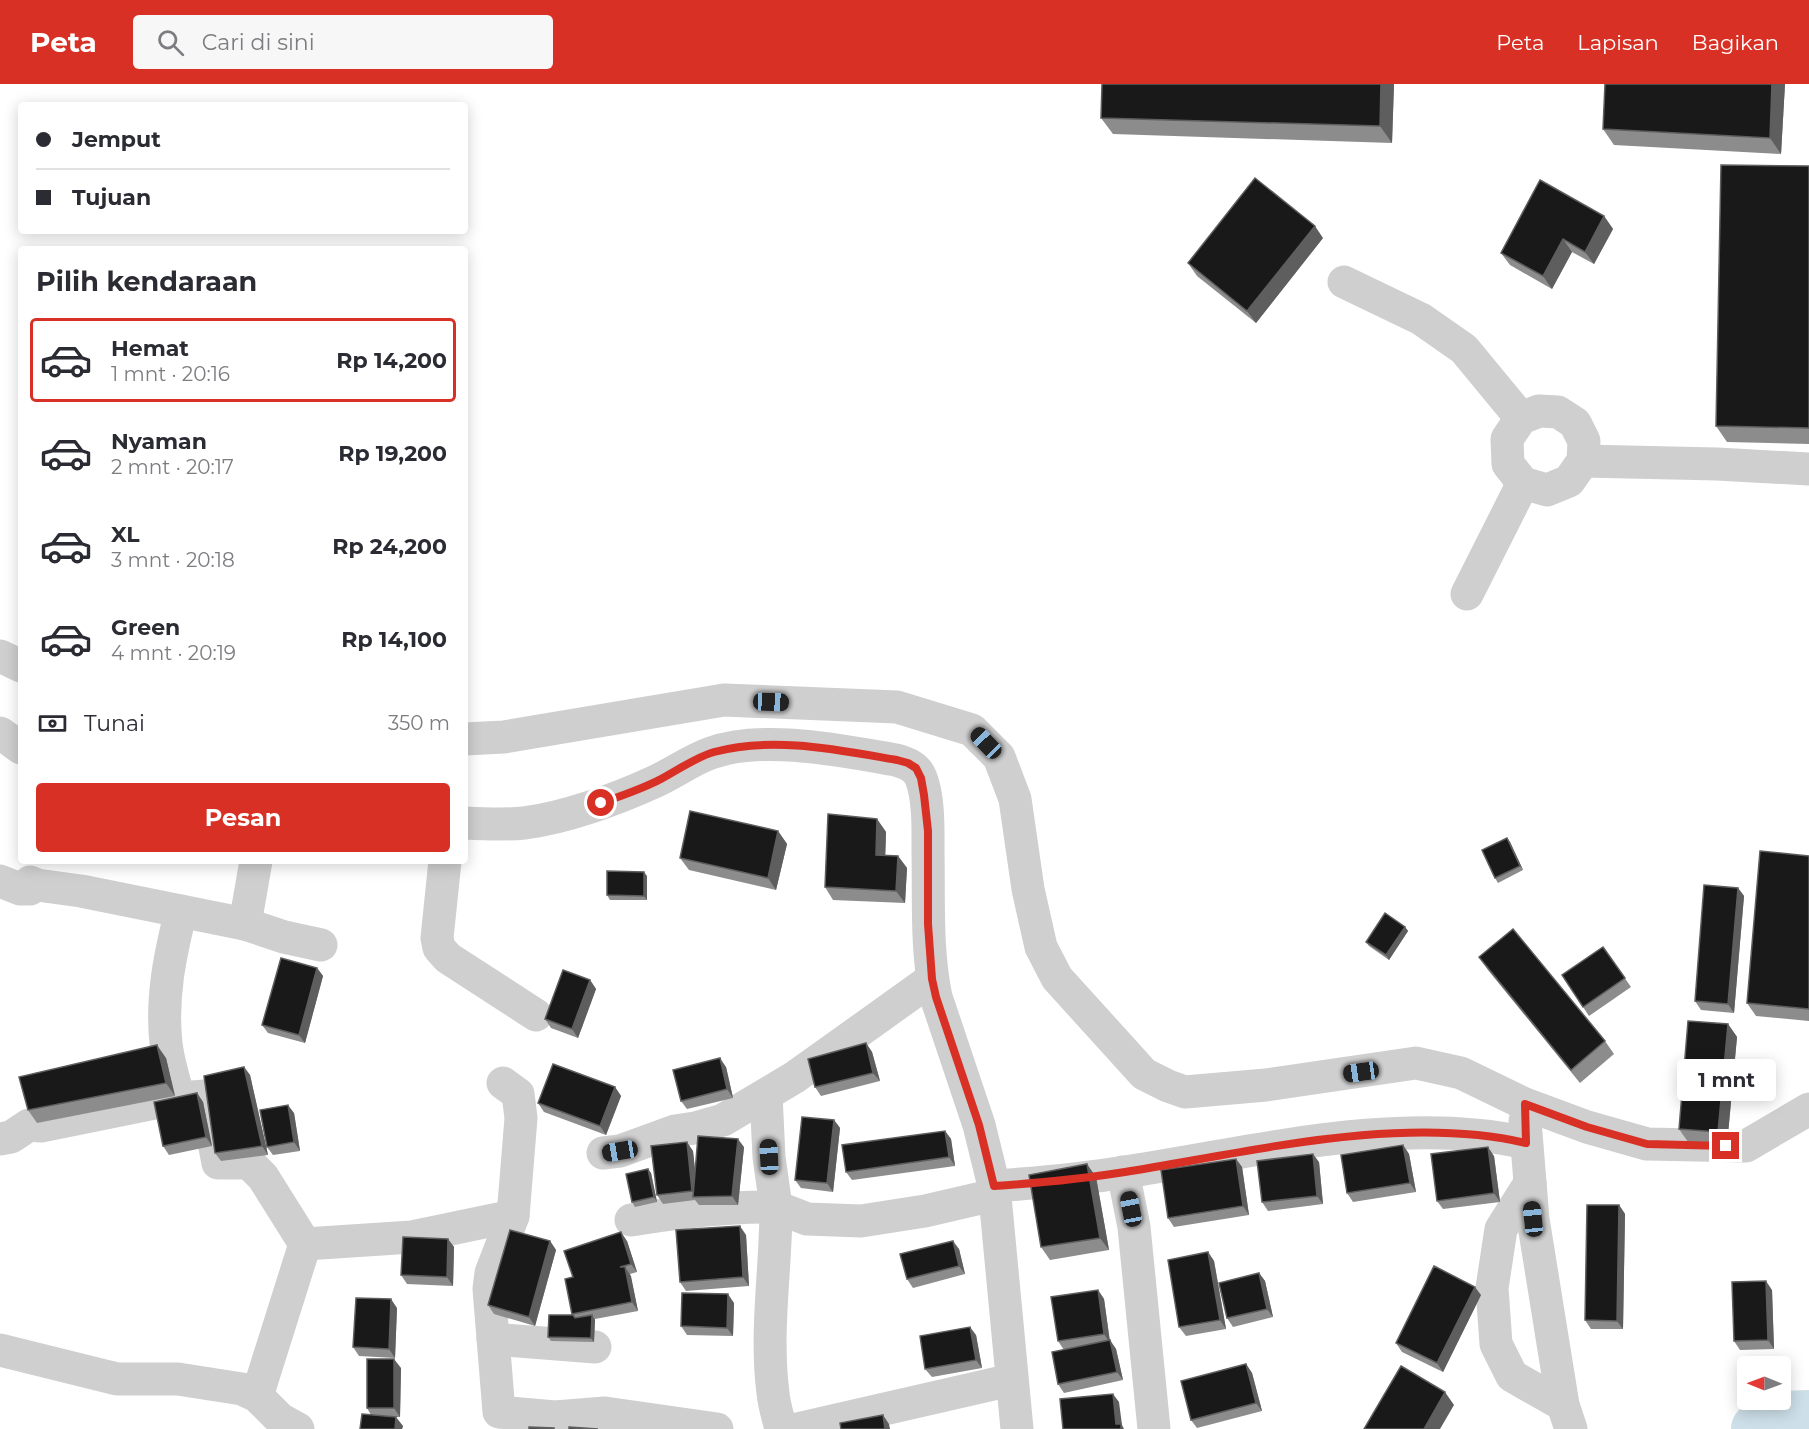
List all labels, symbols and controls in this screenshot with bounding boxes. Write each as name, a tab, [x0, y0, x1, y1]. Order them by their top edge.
search box	[133, 15, 553, 69]
text: Peta	[30, 25, 97, 59]
icon: search	[154, 26, 187, 59]
text: Cari di sini	[202, 29, 315, 56]
text: Peta	[1496, 30, 1544, 55]
text: Lapisan	[1577, 30, 1659, 55]
text: Bagikan	[1692, 30, 1779, 55]
text: Jemput	[72, 126, 161, 153]
text: Tujuan	[72, 184, 151, 211]
text: Pilih kendaraan	[36, 265, 257, 298]
icon: car	[39, 333, 93, 387]
text: Hemat	[111, 335, 189, 362]
text: Rp 14,200	[336, 347, 447, 374]
text: 1 mnt · 20:16	[111, 362, 230, 386]
icon: car	[39, 426, 93, 480]
text: Nyaman	[111, 428, 207, 455]
text: Rp 19,200	[338, 440, 447, 467]
text: 2 mnt · 20:17	[111, 455, 234, 479]
icon: car	[39, 519, 93, 573]
text: XL	[111, 521, 140, 548]
text: Rp 24,200	[332, 533, 447, 560]
text: 3 mnt · 20:18	[111, 548, 235, 572]
icon: car	[39, 612, 93, 666]
text: Green	[111, 614, 180, 641]
text: Rp 14,100	[341, 626, 447, 653]
text: 4 mnt · 20:19	[111, 641, 236, 665]
car	[753, 692, 789, 712]
icon: cash	[36, 707, 69, 740]
text: Tunai	[84, 710, 145, 737]
text: 350 m	[388, 711, 450, 735]
car	[967, 724, 1005, 762]
button: Pesan	[36, 783, 450, 852]
route start	[587, 789, 614, 816]
callout: 1 mnt	[1676, 1059, 1776, 1101]
car	[1342, 1061, 1380, 1083]
text: 1 mnt	[1698, 1068, 1755, 1092]
route end	[1712, 1132, 1739, 1159]
car	[601, 1139, 639, 1163]
car	[759, 1139, 779, 1175]
car	[1119, 1190, 1143, 1228]
car	[1522, 1200, 1544, 1238]
north arrow	[1737, 1356, 1791, 1410]
map controls	[1737, 1356, 1791, 1410]

